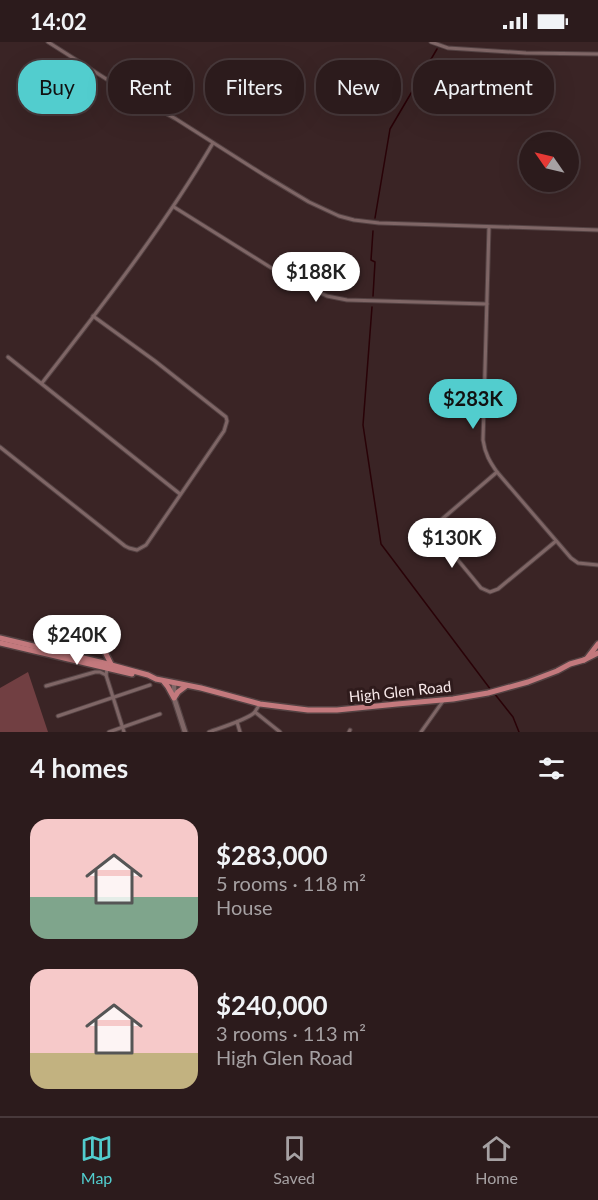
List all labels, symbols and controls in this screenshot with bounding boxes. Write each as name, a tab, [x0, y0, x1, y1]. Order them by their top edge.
text: 14:02	[30, 8, 87, 35]
chip: Buy	[18, 60, 96, 114]
chip: Rent	[108, 60, 193, 114]
chip: Filters	[205, 60, 304, 114]
chip: New	[316, 60, 401, 114]
chip: Apartment	[413, 60, 554, 114]
north arrow	[519, 132, 579, 192]
map controls	[519, 132, 579, 192]
pin: $188K	[274, 252, 358, 303]
text: $188K	[286, 259, 346, 283]
pin: $283K	[431, 379, 515, 430]
text: $283K	[443, 386, 503, 410]
pin: $130K	[410, 518, 494, 569]
text: $130K	[422, 525, 482, 549]
pin: $240K	[35, 615, 119, 666]
text: $240K	[47, 622, 107, 646]
street label: High Glen Road	[348, 677, 452, 705]
text: 4 homes	[30, 752, 128, 784]
icon: filters	[535, 752, 568, 785]
text: $283,000	[216, 839, 328, 871]
icon: home	[78, 843, 150, 915]
text: 5 rooms · 118 m²	[216, 871, 366, 895]
text: House	[216, 895, 273, 919]
text: $240,000	[216, 989, 328, 1021]
icon: home	[78, 993, 150, 1065]
text: 3 rooms · 113 m²	[216, 1021, 366, 1045]
text: High Glen Road	[216, 1045, 353, 1069]
tab: Map	[80, 1132, 113, 1187]
tab: Saved	[273, 1132, 315, 1187]
tab: Home	[475, 1132, 518, 1187]

